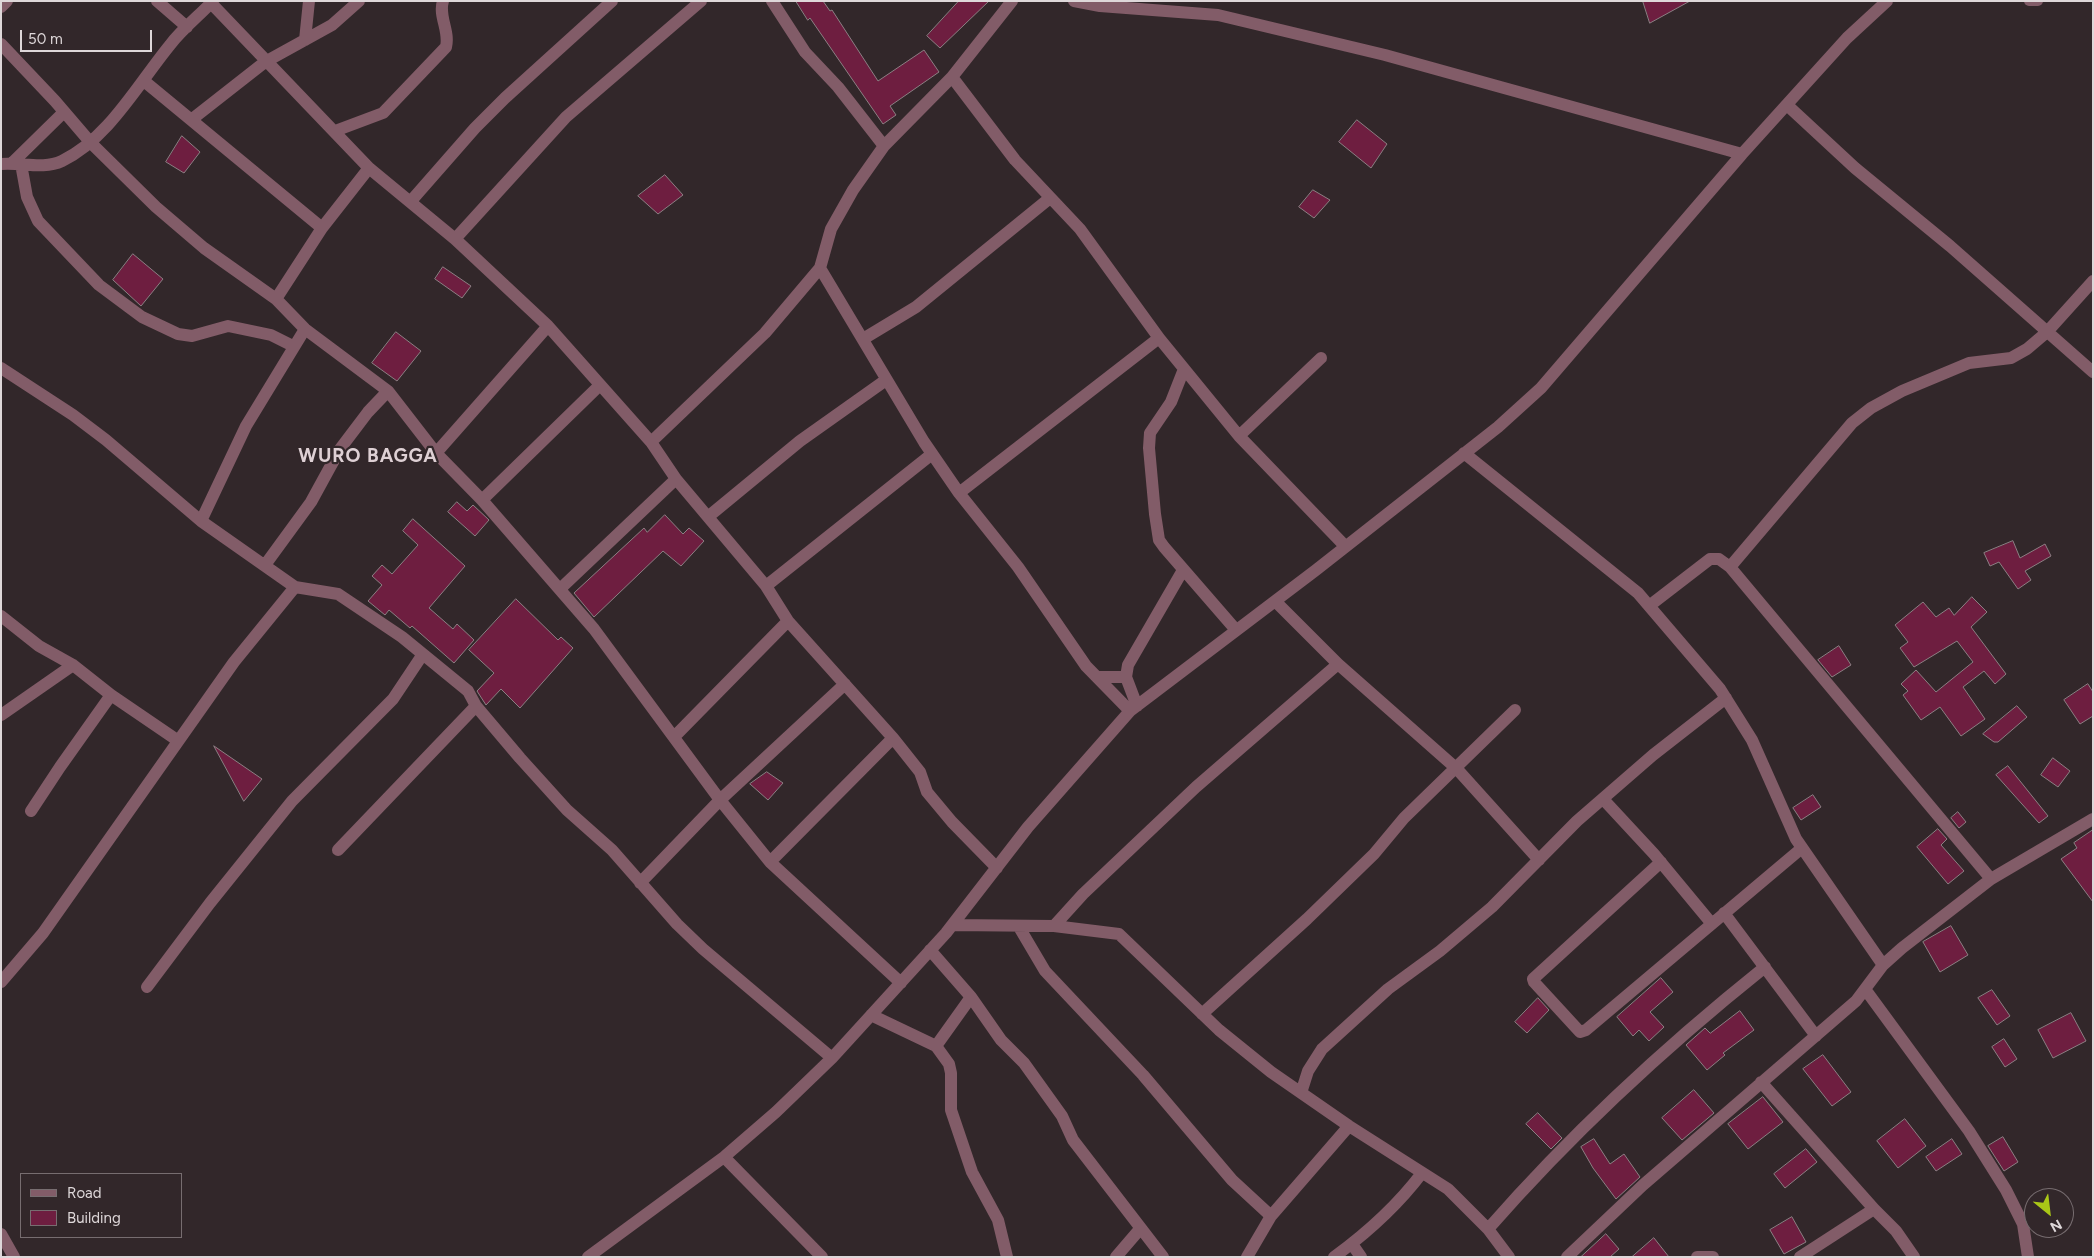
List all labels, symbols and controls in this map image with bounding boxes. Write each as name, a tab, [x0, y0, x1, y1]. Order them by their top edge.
scale bar	[22, 20, 155, 52]
text: 50 m	[28, 30, 63, 48]
district label: WURO BAGGA	[297, 445, 439, 467]
legend	[20, 1173, 182, 1238]
text: Road	[67, 1184, 102, 1202]
north arrow	[2024, 1188, 2074, 1238]
text: Building	[67, 1209, 121, 1227]
text: N	[2047, 1216, 2065, 1236]

